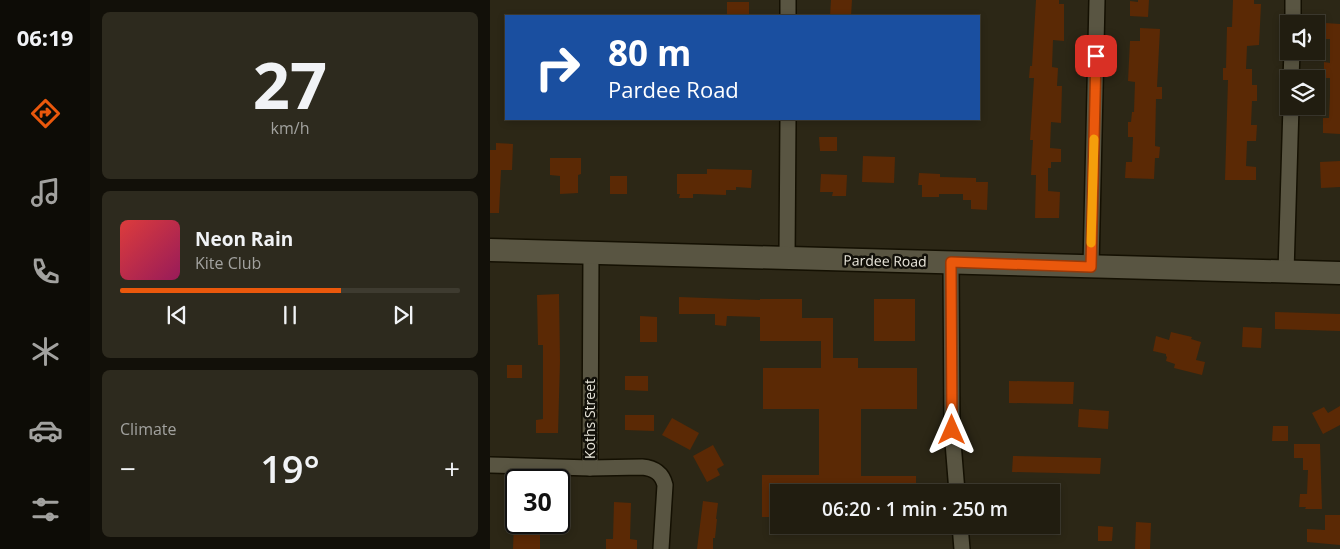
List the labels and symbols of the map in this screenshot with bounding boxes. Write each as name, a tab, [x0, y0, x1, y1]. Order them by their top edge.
pin	[1075, 35, 1117, 77]
street label: Pardee Road	[843, 250, 927, 271]
street label: Koths Street	[580, 379, 599, 459]
position arrow	[925, 403, 977, 455]
speed limit sign: 30	[505, 469, 570, 534]

